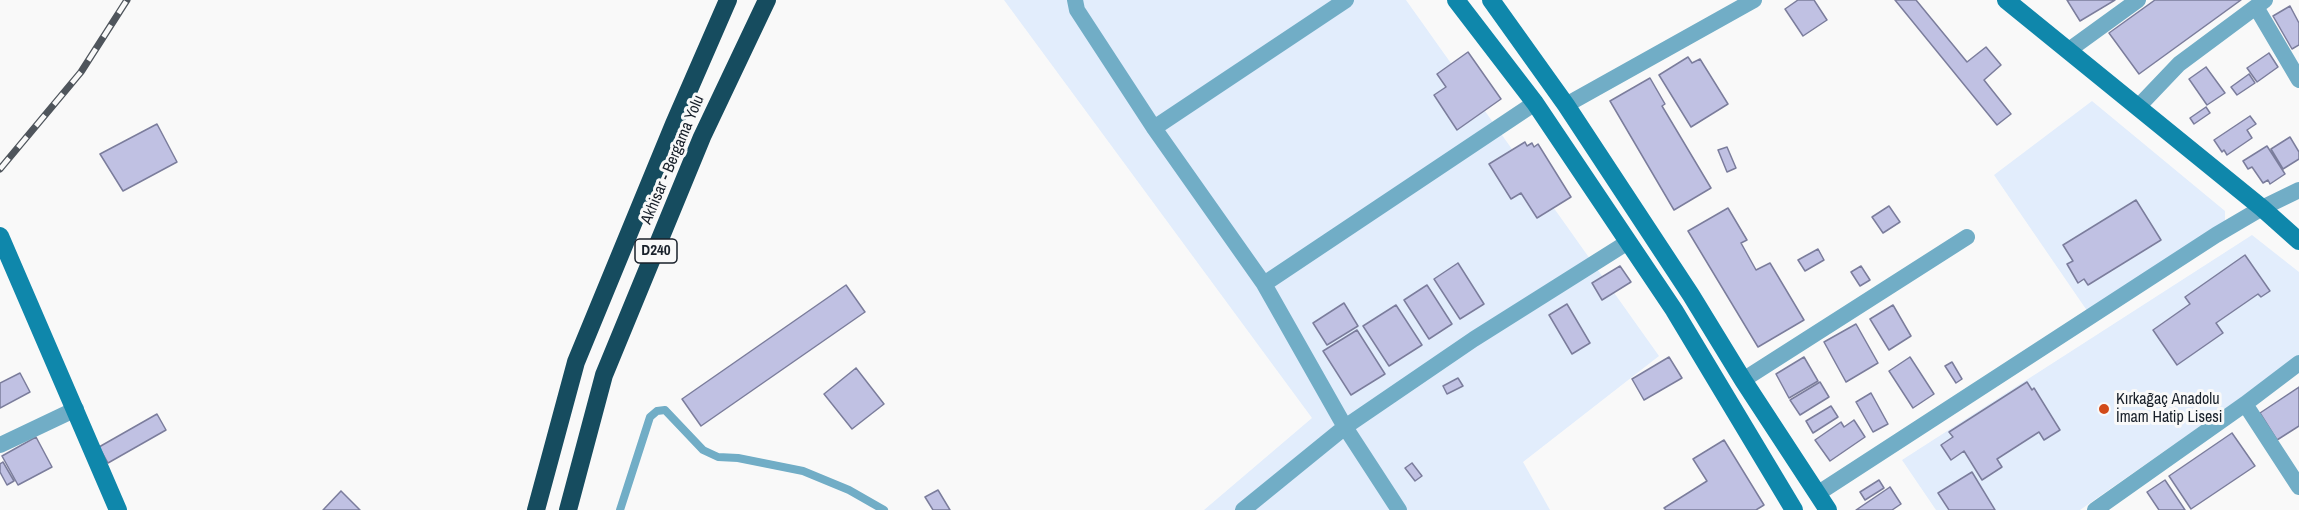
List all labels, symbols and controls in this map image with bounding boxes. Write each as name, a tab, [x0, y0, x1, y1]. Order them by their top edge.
street label: Akhisar - Bergama Yolu	[637, 93, 709, 227]
road number: D240	[635, 239, 677, 263]
place label: Kırkağaç Anadolu İmam Hatip Lisesi	[2116, 390, 2222, 428]
marker: Kırkağaç Anadolu İmam Hatip Lisesi	[2097, 402, 2111, 416]

